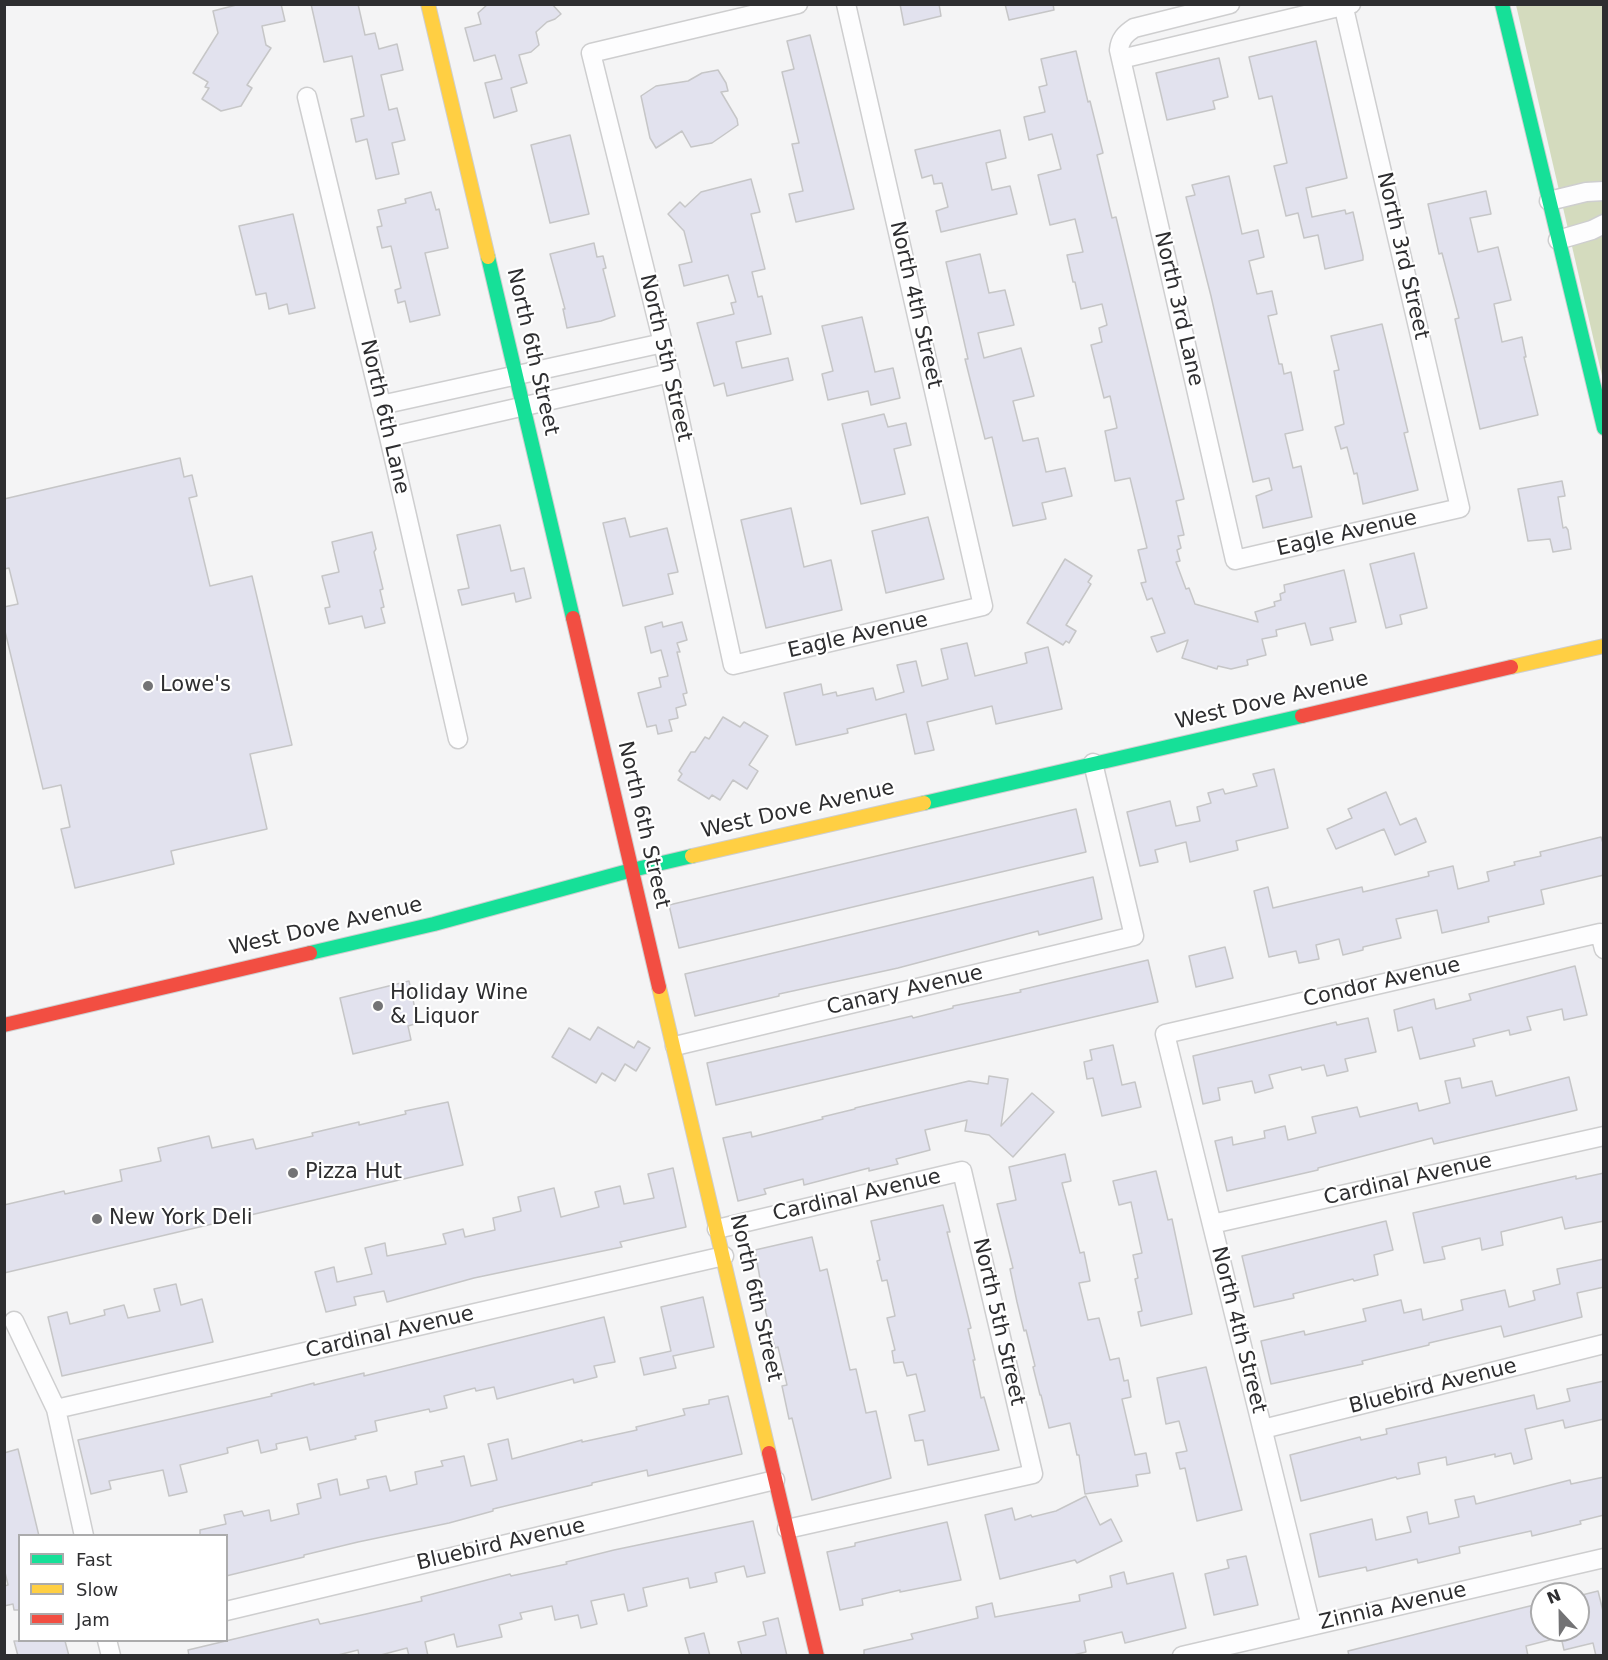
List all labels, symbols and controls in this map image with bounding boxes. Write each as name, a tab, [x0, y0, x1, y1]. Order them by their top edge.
street label: North 3rd Street	[1371, 170, 1433, 342]
street label: North 4th Street	[884, 219, 946, 391]
street label: North 3rd Lane	[1148, 229, 1208, 389]
street label: North 6th Street	[501, 266, 563, 438]
street label: North 5th Street	[634, 272, 696, 444]
street label: North 6th Lane	[354, 337, 414, 497]
street label: Eagle Avenue	[1275, 506, 1419, 562]
street label: Eagle Avenue	[786, 608, 930, 664]
street label: West Dove Avenue	[1173, 667, 1371, 735]
place label: Lowe's	[160, 673, 231, 699]
marker: Lowe's	[141, 679, 155, 693]
street label: North 6th Street	[612, 739, 674, 911]
street label: West Dove Avenue	[699, 776, 897, 844]
street label: West Dove Avenue	[227, 893, 425, 961]
street label: Condor Avenue	[1301, 953, 1463, 1013]
street label: Canary Avenue	[824, 961, 986, 1021]
place label: Holiday Wine & Liquor	[390, 981, 528, 1031]
marker: Holiday Wine & Liquor	[371, 999, 385, 1013]
street label: Cardinal Avenue	[1322, 1148, 1494, 1212]
place label: Pizza Hut	[305, 1160, 402, 1186]
street label: Cardinal Avenue	[771, 1164, 943, 1228]
marker: Pizza Hut	[286, 1166, 300, 1180]
place label: New York Deli	[109, 1206, 253, 1232]
marker: New York Deli	[90, 1212, 104, 1226]
street label: North 6th Street	[724, 1212, 786, 1384]
street label: North 5th Street	[967, 1236, 1029, 1408]
street label: North 4th Street	[1205, 1244, 1271, 1416]
street label: Cardinal Avenue	[304, 1301, 476, 1365]
street label: Bluebird Avenue	[1347, 1354, 1519, 1420]
street label: Bluebird Avenue	[414, 1513, 588, 1577]
legend	[18, 1534, 228, 1642]
text: Fast	[76, 1549, 112, 1570]
street label: Zinnia Avenue	[1317, 1578, 1469, 1636]
text: Slow	[76, 1579, 118, 1600]
north arrow	[1530, 1582, 1590, 1642]
text: N	[1544, 1585, 1564, 1608]
text: Jam	[76, 1609, 110, 1630]

